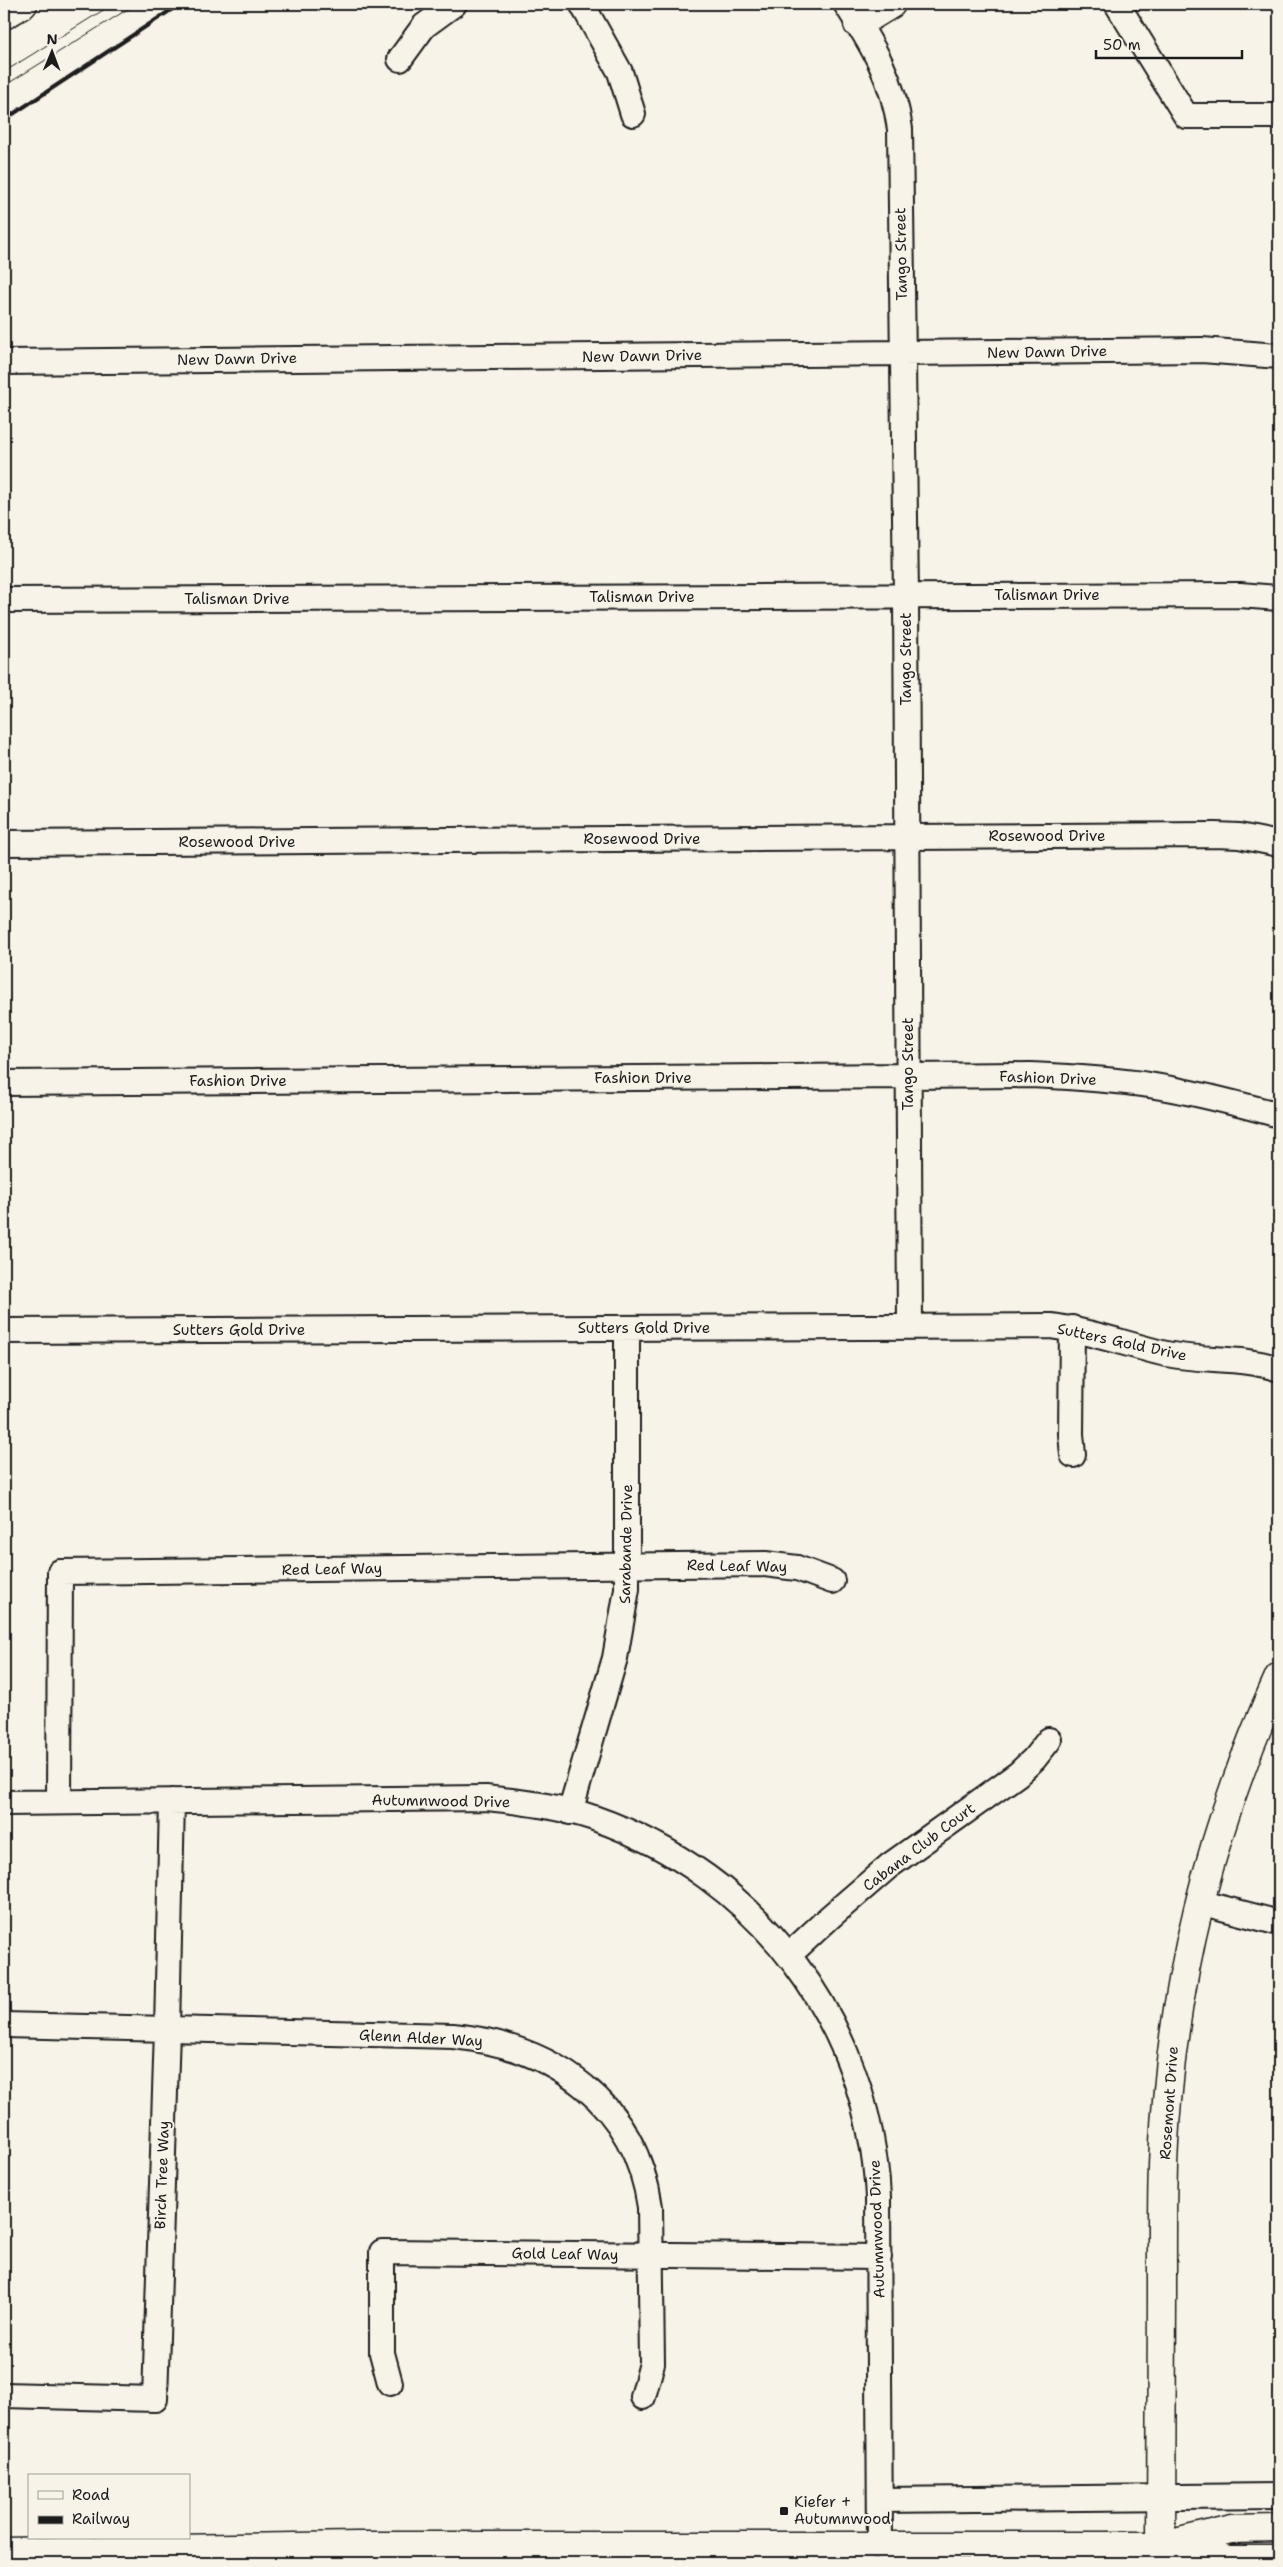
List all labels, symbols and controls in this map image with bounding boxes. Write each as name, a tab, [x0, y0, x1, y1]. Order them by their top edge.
north arrow	[28, 28, 78, 78]
scale bar	[1096, 28, 1242, 60]
text: N	[47, 30, 58, 48]
text: 50 m	[1103, 35, 1141, 55]
street label: Tango Street	[890, 207, 912, 301]
street label: New Dawn Drive	[987, 341, 1107, 363]
street label: New Dawn Drive	[582, 345, 702, 367]
street label: New Dawn Drive	[177, 348, 297, 370]
street label: Talisman Drive	[994, 585, 1100, 605]
street label: Talisman Drive	[589, 587, 695, 607]
street label: Talisman Drive	[184, 589, 290, 609]
street label: Tango Street	[896, 612, 916, 706]
street label: Rosewood Drive	[989, 826, 1105, 846]
street label: Rosewood Drive	[584, 829, 700, 849]
street label: Rosewood Drive	[179, 832, 295, 852]
street label: Tango Street	[898, 1017, 918, 1111]
street label: Fashion Drive	[999, 1066, 1097, 1090]
street label: Fashion Drive	[594, 1068, 692, 1088]
street label: Fashion Drive	[189, 1071, 287, 1091]
street label: Sutters Gold Drive	[578, 1318, 710, 1338]
street label: Sutters Gold Drive	[1055, 1318, 1189, 1366]
street label: Sutters Gold Drive	[173, 1320, 305, 1340]
street label: Sarabande Drive	[615, 1484, 637, 1604]
street label: Red Leaf Way	[687, 1555, 787, 1577]
street label: Red Leaf Way	[282, 1558, 382, 1580]
street label: Autumnwood Drive	[371, 1790, 511, 1812]
street label: Cabana Club Court	[859, 1798, 979, 1896]
street label: Glenn Alder Way	[359, 2025, 483, 2051]
street label: Rosemont Drive	[1155, 2046, 1183, 2160]
street label: Birch Tree Way	[150, 2120, 174, 2230]
street label: Autumnwood Drive	[865, 2159, 889, 2299]
street label: Gold Leaf Way	[511, 2243, 619, 2265]
legend	[28, 2474, 190, 2540]
text: Road	[72, 2485, 110, 2505]
place label: Kiefer + Autumnwood	[794, 2492, 891, 2529]
marker: Kiefer + Autumnwood	[778, 2505, 790, 2517]
text: Railway	[72, 2509, 130, 2529]

